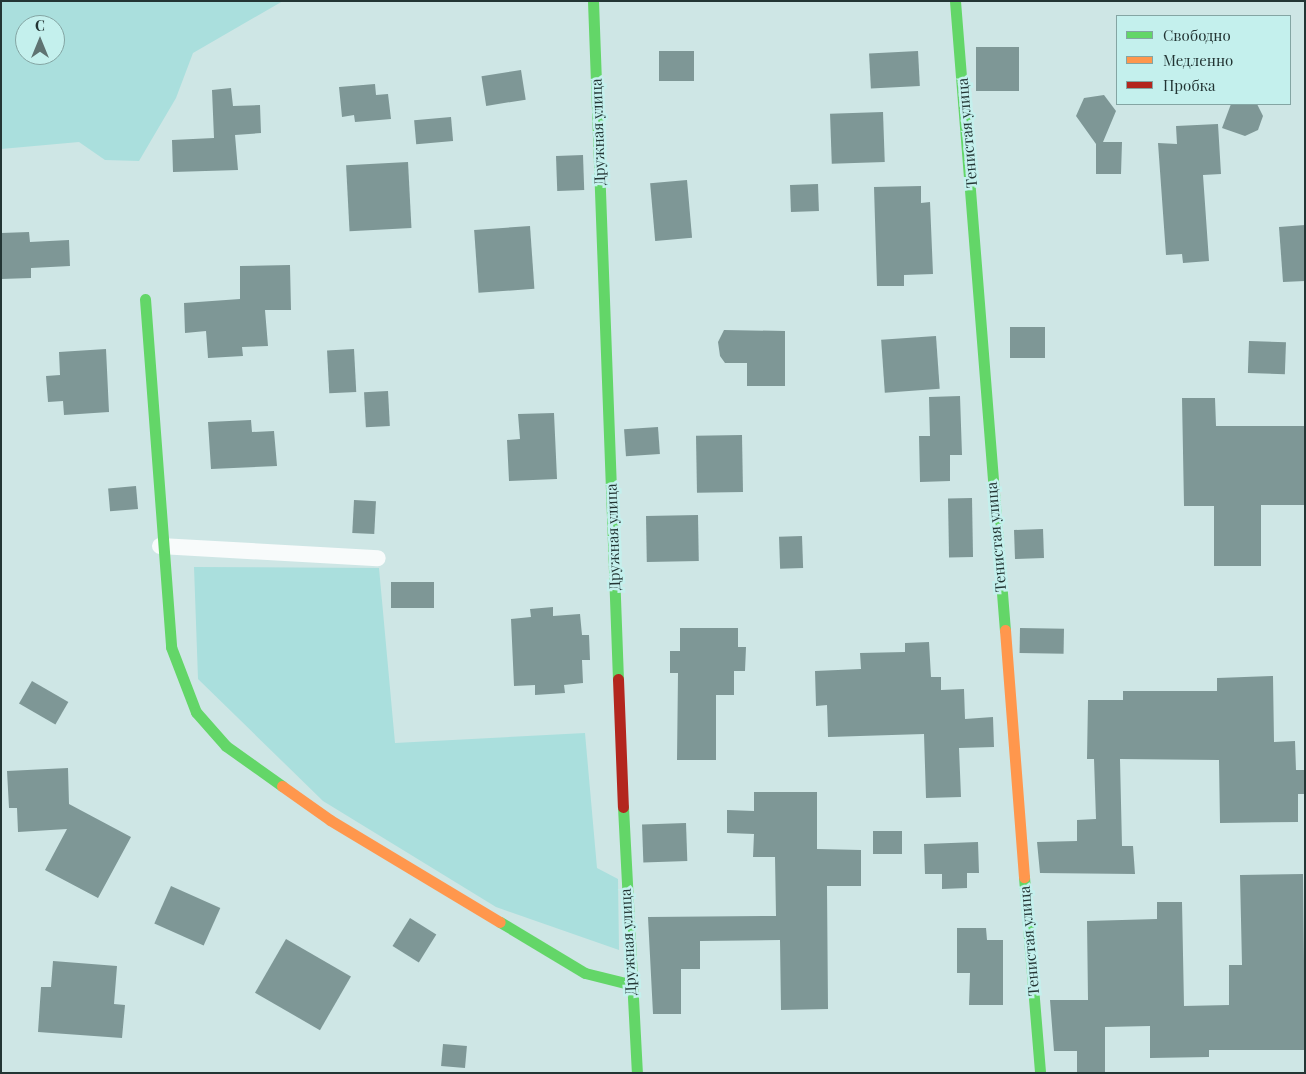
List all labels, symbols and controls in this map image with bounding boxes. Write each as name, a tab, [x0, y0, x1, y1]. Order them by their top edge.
north arrow	[15, 15, 65, 65]
legend	[1116, 15, 1291, 105]
text: С	[35, 16, 45, 35]
text: Свободно	[1163, 25, 1231, 45]
text: Медленно	[1163, 50, 1233, 70]
text: Пробка	[1163, 75, 1216, 95]
street label: Тенистая улица	[953, 77, 981, 189]
street label: Дружная улица	[587, 78, 609, 186]
street label: Тенистая улица	[982, 481, 1010, 593]
street label: Дружная улица	[602, 483, 624, 591]
street label: Тенистая улица	[1015, 885, 1043, 997]
street label: Дружная улица	[616, 888, 640, 996]

